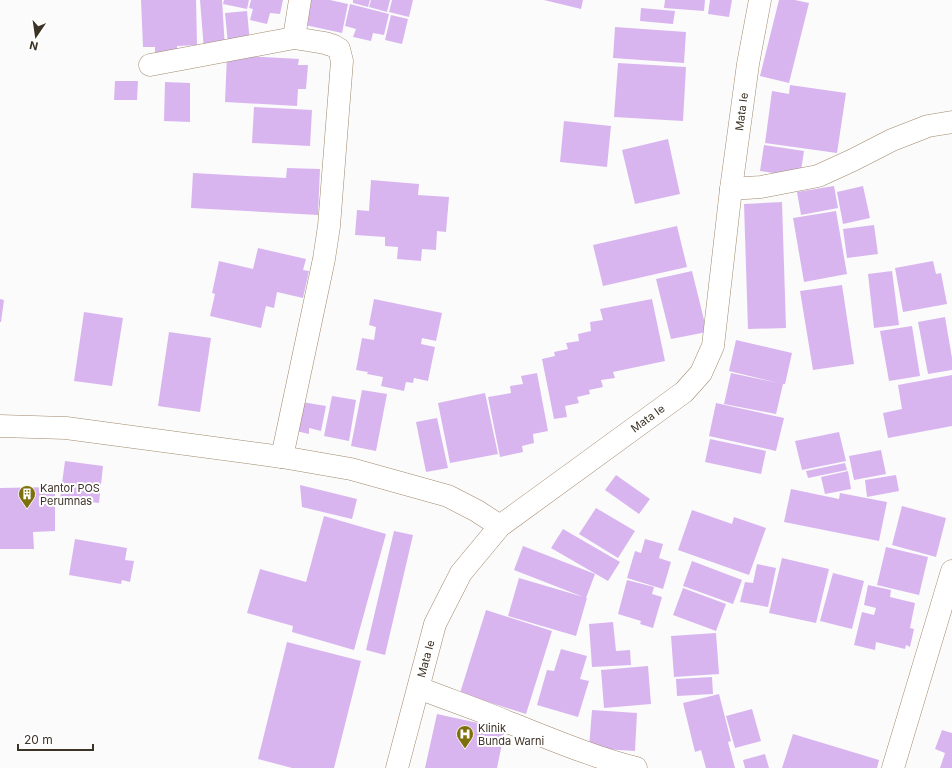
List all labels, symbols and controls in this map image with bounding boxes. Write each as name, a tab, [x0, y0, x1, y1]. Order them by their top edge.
north arrow	[16, 16, 56, 56]
text: N	[28, 38, 39, 54]
street label: Mata Ie	[732, 92, 751, 132]
street label: Mata Ie	[628, 401, 667, 435]
place label: Kantor POS Perumnas	[40, 481, 100, 508]
building icon: Kantor POS Perumnas	[17, 484, 37, 509]
street label: Mata Ie	[414, 638, 438, 679]
place label: Klinik Bunda Warni	[478, 721, 544, 748]
hospital icon: Klinik Bunda Warni	[455, 724, 475, 749]
scale bar	[18, 726, 93, 752]
text: 20 m	[24, 732, 53, 747]

